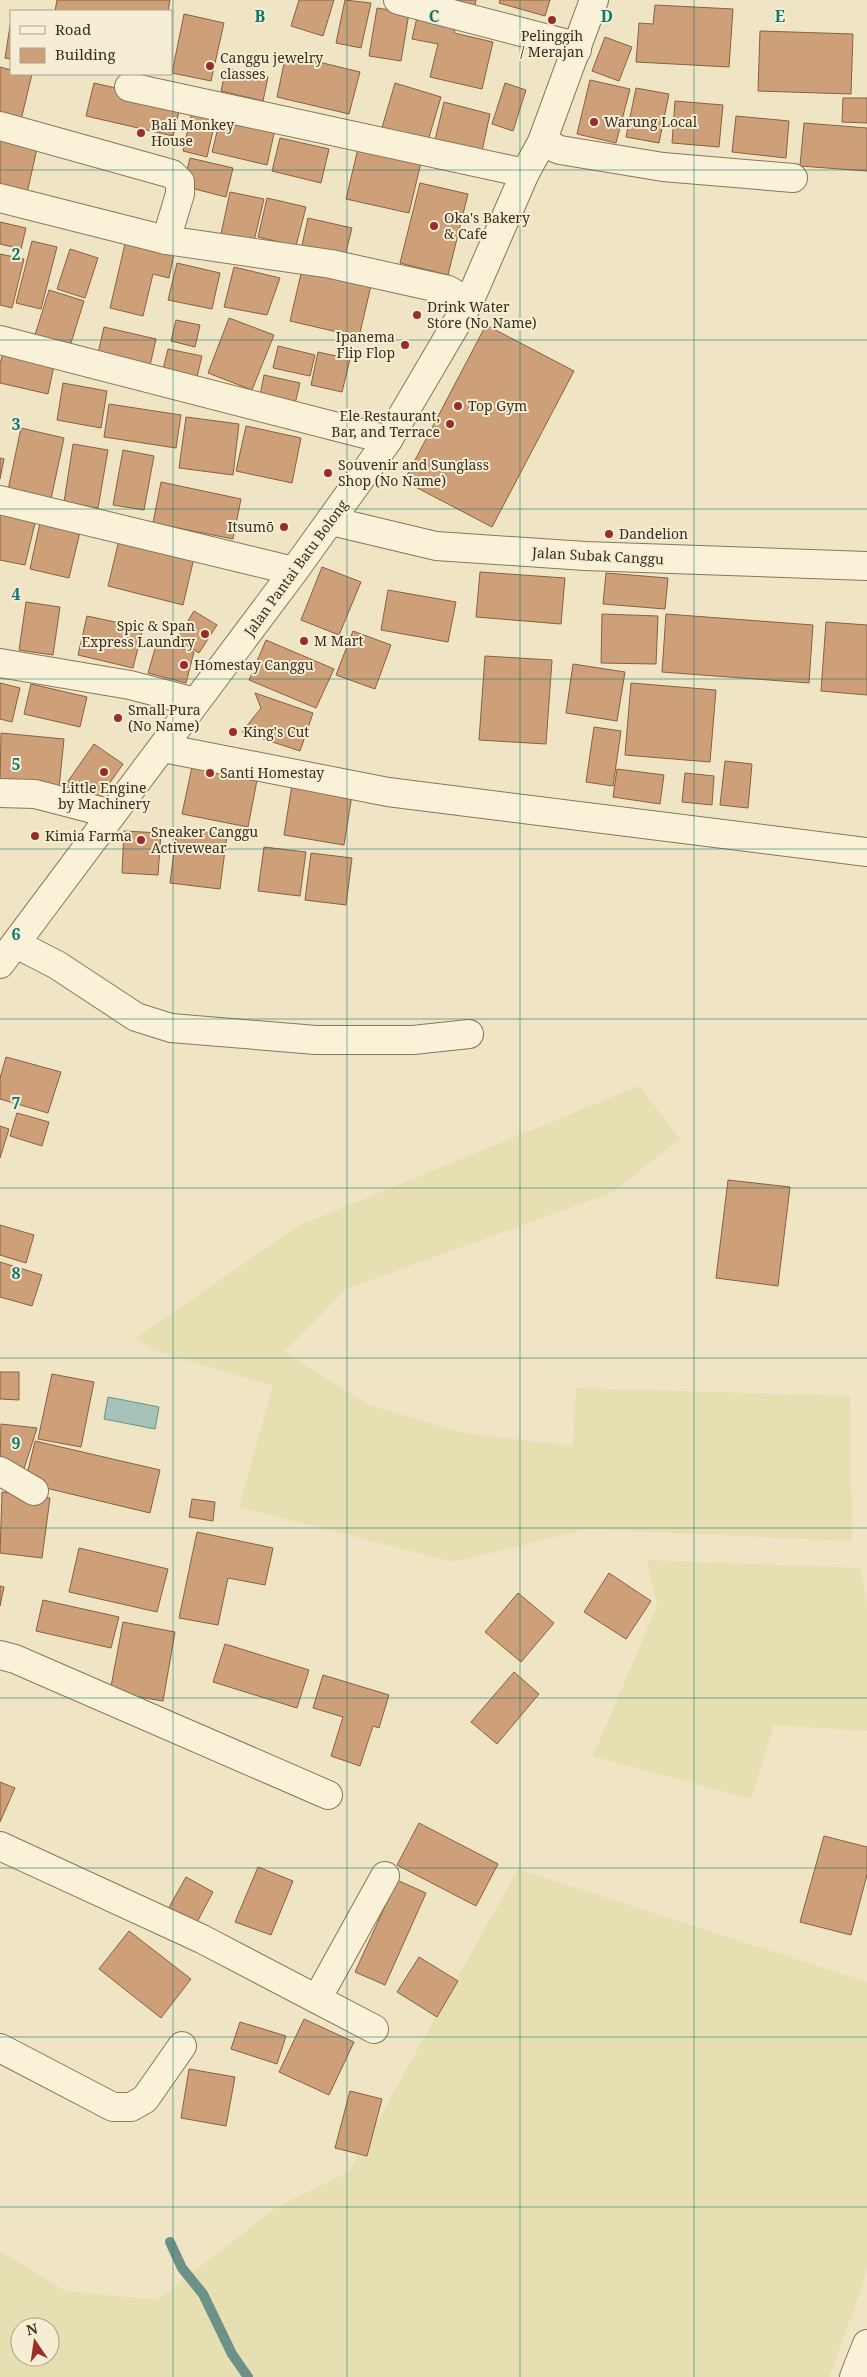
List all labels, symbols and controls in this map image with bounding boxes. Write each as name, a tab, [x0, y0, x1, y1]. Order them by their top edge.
text: B	[255, 5, 266, 27]
text: C	[429, 5, 440, 27]
text: D	[601, 5, 613, 27]
text: E	[775, 5, 785, 27]
legend	[10, 10, 172, 75]
marker: Pelinggih / Merajan	[546, 14, 558, 26]
text: Road	[55, 19, 91, 39]
place label: Pelinggih / Merajan	[520, 26, 584, 61]
text: Building	[55, 44, 116, 64]
place label: Canggu jewelry classes	[220, 48, 323, 83]
marker: Canggu jewelry classes	[204, 60, 216, 72]
place label: Warung Local	[604, 112, 698, 131]
place label: Bali Monkey House	[151, 115, 234, 150]
marker: Warung Local	[588, 116, 600, 128]
marker: Bali Monkey House	[135, 127, 147, 139]
place label: Oka's Bakery & Cafe	[444, 208, 530, 243]
marker: Oka's Bakery & Cafe	[428, 220, 440, 232]
text: 2	[11, 243, 21, 265]
place label: Drink Water Store (No Name)	[427, 297, 537, 332]
marker: Drink Water Store (No Name)	[411, 309, 423, 321]
place label: Ipanema Flip Flop	[336, 327, 395, 362]
marker: Ipanema Flip Flop	[399, 339, 411, 351]
place label: Top Gym	[468, 396, 527, 415]
marker: Top Gym	[452, 400, 464, 412]
place label: Ele Restaurant, Bar, and Terrace	[331, 406, 440, 441]
text: 3	[11, 413, 21, 435]
marker: Ele Restaurant, Bar, and Terrace	[444, 418, 456, 430]
place label: Souvenir and Sunglass Shop (No Name)	[338, 455, 489, 490]
marker: Souvenir and Sunglass Shop (No Name)	[322, 467, 334, 479]
street label: Jalan Pantai Batu Bolong	[239, 495, 352, 641]
place label: Itsumō	[227, 517, 274, 536]
marker: Itsumō	[278, 521, 290, 533]
place label: Dandelion	[619, 524, 688, 543]
marker: Dandelion	[603, 528, 615, 540]
street label: Jalan Subak Canggu	[531, 543, 665, 568]
text: 4	[11, 583, 21, 605]
place label: Spic & Span Express Laundry	[82, 616, 195, 651]
marker: Spic & Span Express Laundry	[199, 628, 211, 640]
place label: M Mart	[314, 631, 363, 650]
marker: M Mart	[298, 635, 310, 647]
place label: Homestay Canggu	[194, 655, 314, 674]
marker: Homestay Canggu	[178, 659, 190, 671]
place label: Small Pura (No Name)	[128, 700, 201, 735]
marker: Small Pura (No Name)	[112, 712, 124, 724]
place label: King's Cut	[243, 722, 309, 741]
marker: King's Cut	[227, 726, 239, 738]
text: 5	[11, 753, 21, 775]
place label: Santi Homestay	[220, 763, 324, 782]
marker: Little Engine by Machinery	[98, 766, 110, 778]
marker: Santi Homestay	[204, 767, 216, 779]
place label: Little Engine by Machinery	[58, 778, 150, 813]
place label: Sneaker Canggu Activewear	[151, 822, 258, 857]
place label: Kimia Farma	[45, 826, 132, 845]
marker: Kimia Farma	[29, 830, 41, 842]
marker: Sneaker Canggu Activewear	[135, 834, 147, 846]
text: 6	[11, 923, 21, 945]
text: 7	[11, 1092, 21, 1114]
text: 8	[11, 1262, 21, 1284]
text: 9	[11, 1432, 21, 1454]
north arrow	[10, 2317, 60, 2367]
text: N	[24, 2318, 39, 2339]

